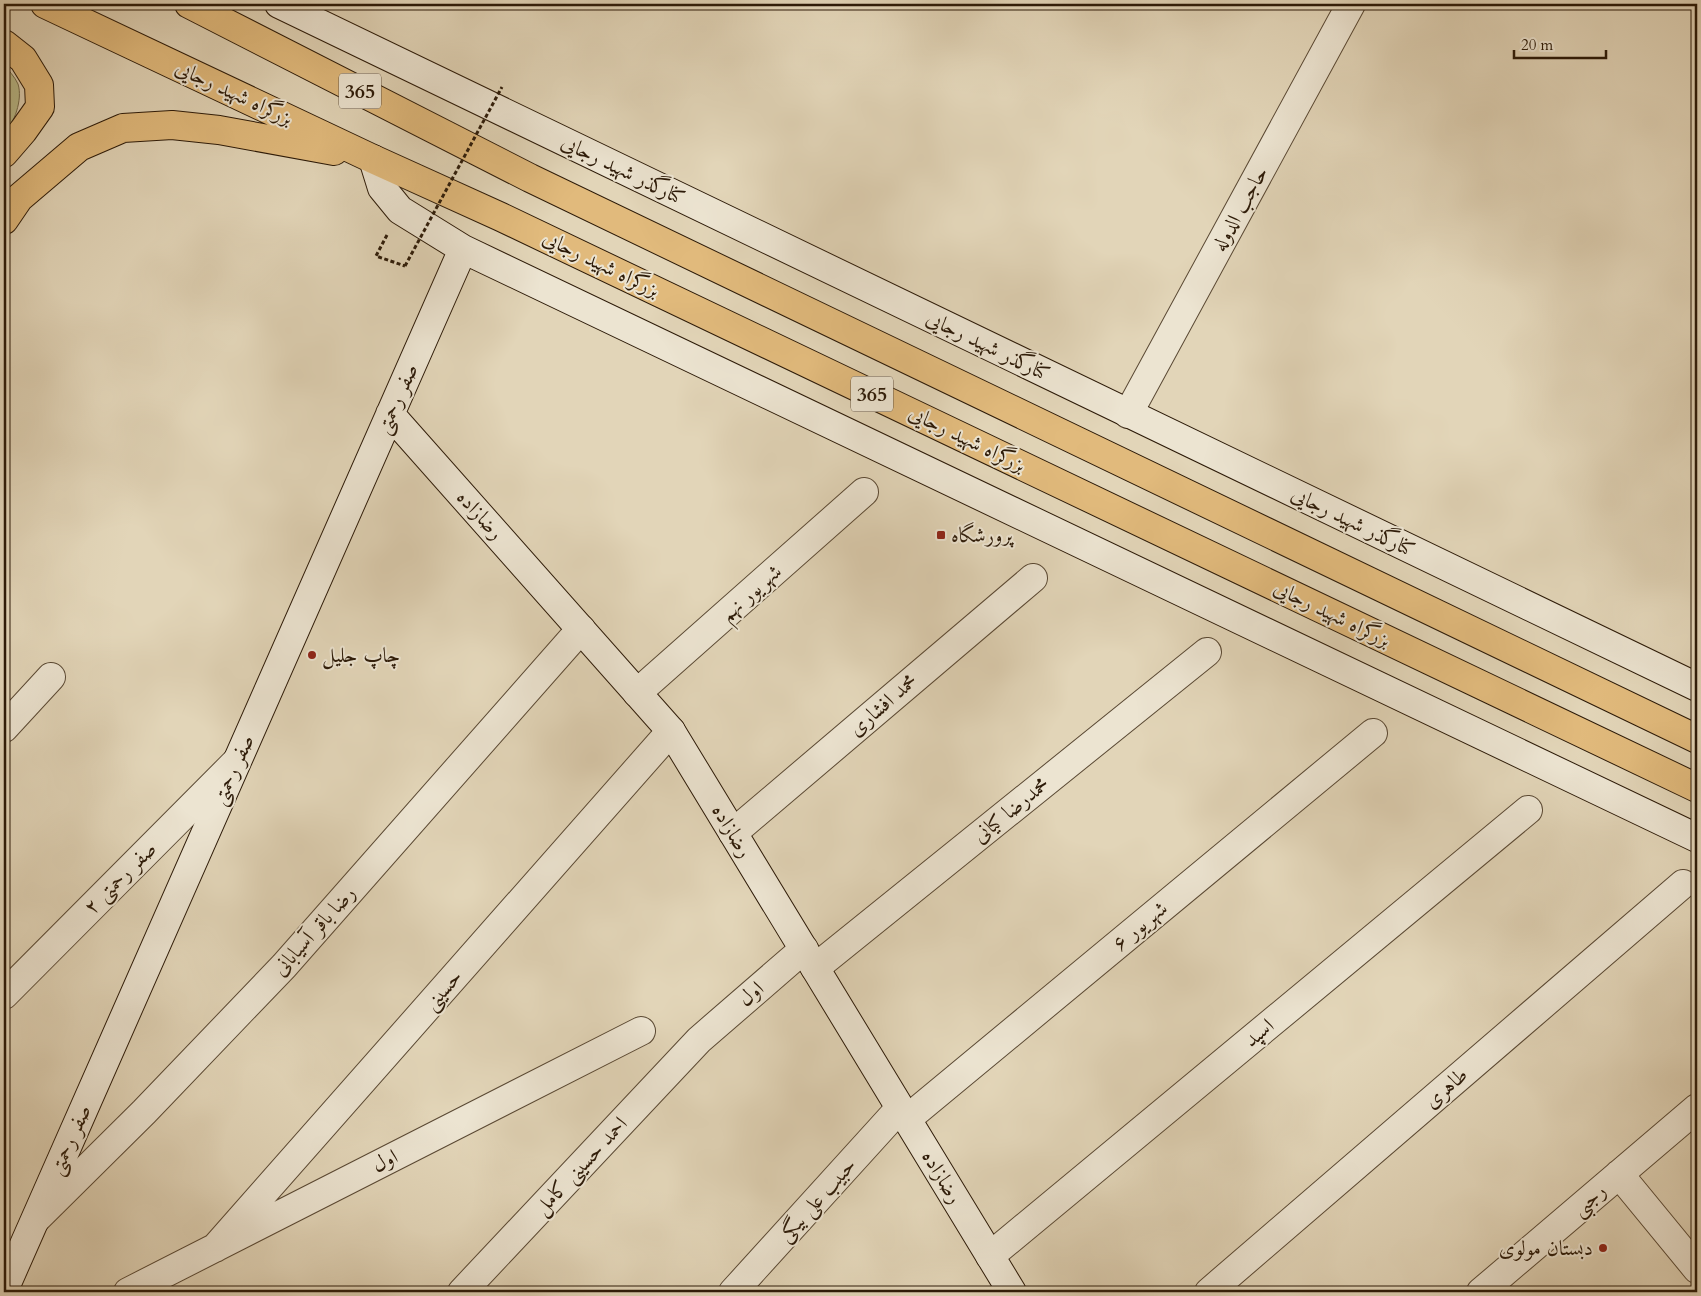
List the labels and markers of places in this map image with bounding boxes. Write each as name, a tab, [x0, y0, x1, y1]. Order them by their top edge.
place label: پرورشگاه	[951, 521, 1015, 550]
marker: پرورشگاه	[935, 529, 947, 541]
place label: چاپ جلیل	[322, 641, 400, 670]
marker: چاپ جلیل	[306, 649, 318, 661]
place label: دبستان مولوی	[1499, 1234, 1593, 1263]
marker: دبستان مولوی	[1597, 1242, 1609, 1254]

